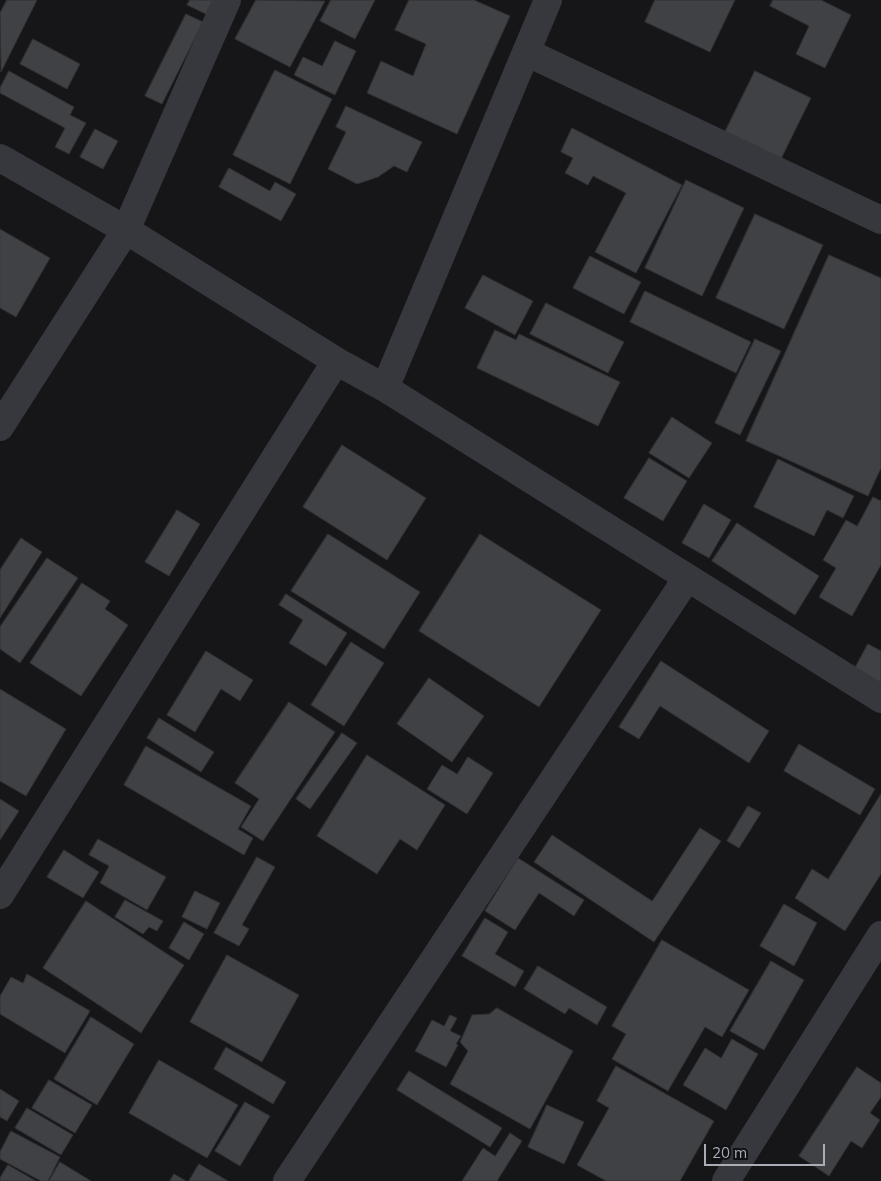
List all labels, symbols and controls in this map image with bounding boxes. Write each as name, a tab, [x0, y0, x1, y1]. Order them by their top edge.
scale bar	[706, 1134, 827, 1166]
text: 20 m	[712, 1143, 747, 1162]

